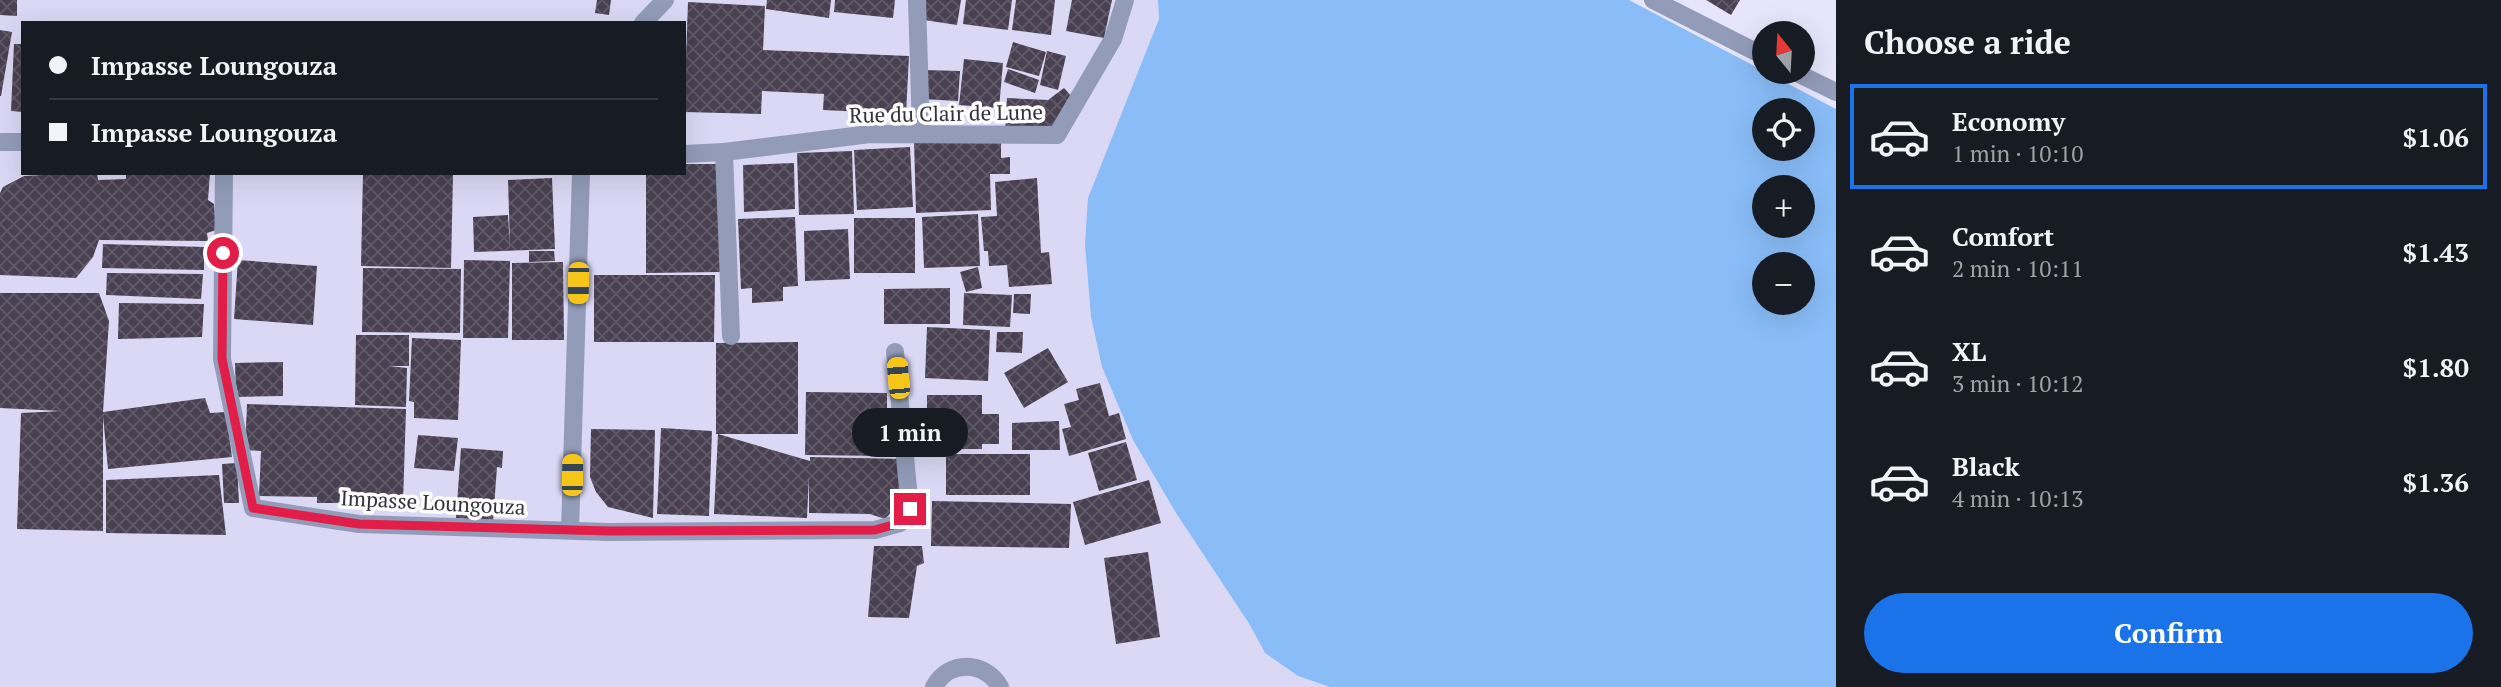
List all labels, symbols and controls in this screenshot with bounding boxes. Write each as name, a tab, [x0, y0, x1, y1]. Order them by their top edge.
north arrow	[1752, 21, 1815, 84]
map controls	[1752, 21, 1815, 315]
text: Choose a ride	[1864, 21, 2071, 63]
text: Impasse Loungouza	[91, 48, 337, 82]
street label: Rue du Clair de Lune	[849, 97, 1043, 129]
button: locate	[1752, 98, 1815, 161]
text: Economy	[1952, 104, 2065, 138]
icon: car	[1868, 105, 1931, 168]
text: Impasse Loungouza	[91, 115, 337, 149]
text: $1.06	[2403, 120, 2469, 154]
text: 1 min · 10:10	[1952, 138, 2084, 169]
button: +	[1752, 175, 1815, 238]
text: Comfort	[1952, 219, 2054, 253]
icon: car	[1868, 220, 1931, 283]
text: $1.43	[2403, 235, 2469, 269]
route start	[207, 237, 239, 269]
button: −	[1752, 252, 1815, 315]
text: 2 min · 10:11	[1952, 253, 2084, 284]
car	[568, 262, 589, 304]
text: XL	[1952, 334, 1986, 368]
icon: car	[1868, 335, 1931, 398]
text: $1.80	[2403, 350, 2469, 384]
car	[886, 356, 911, 400]
text: 3 min · 10:12	[1952, 368, 2084, 399]
callout: 1 min	[852, 407, 968, 456]
text: 1 min	[879, 417, 941, 448]
text: Black	[1952, 449, 2020, 483]
icon: car	[1868, 450, 1931, 513]
car	[562, 454, 583, 496]
text: $1.36	[2403, 465, 2469, 499]
street label: Impasse Loungouza	[340, 483, 527, 521]
text: 4 min · 10:13	[1952, 483, 2084, 514]
route end	[894, 493, 926, 525]
button: Confirm	[1864, 593, 2473, 673]

